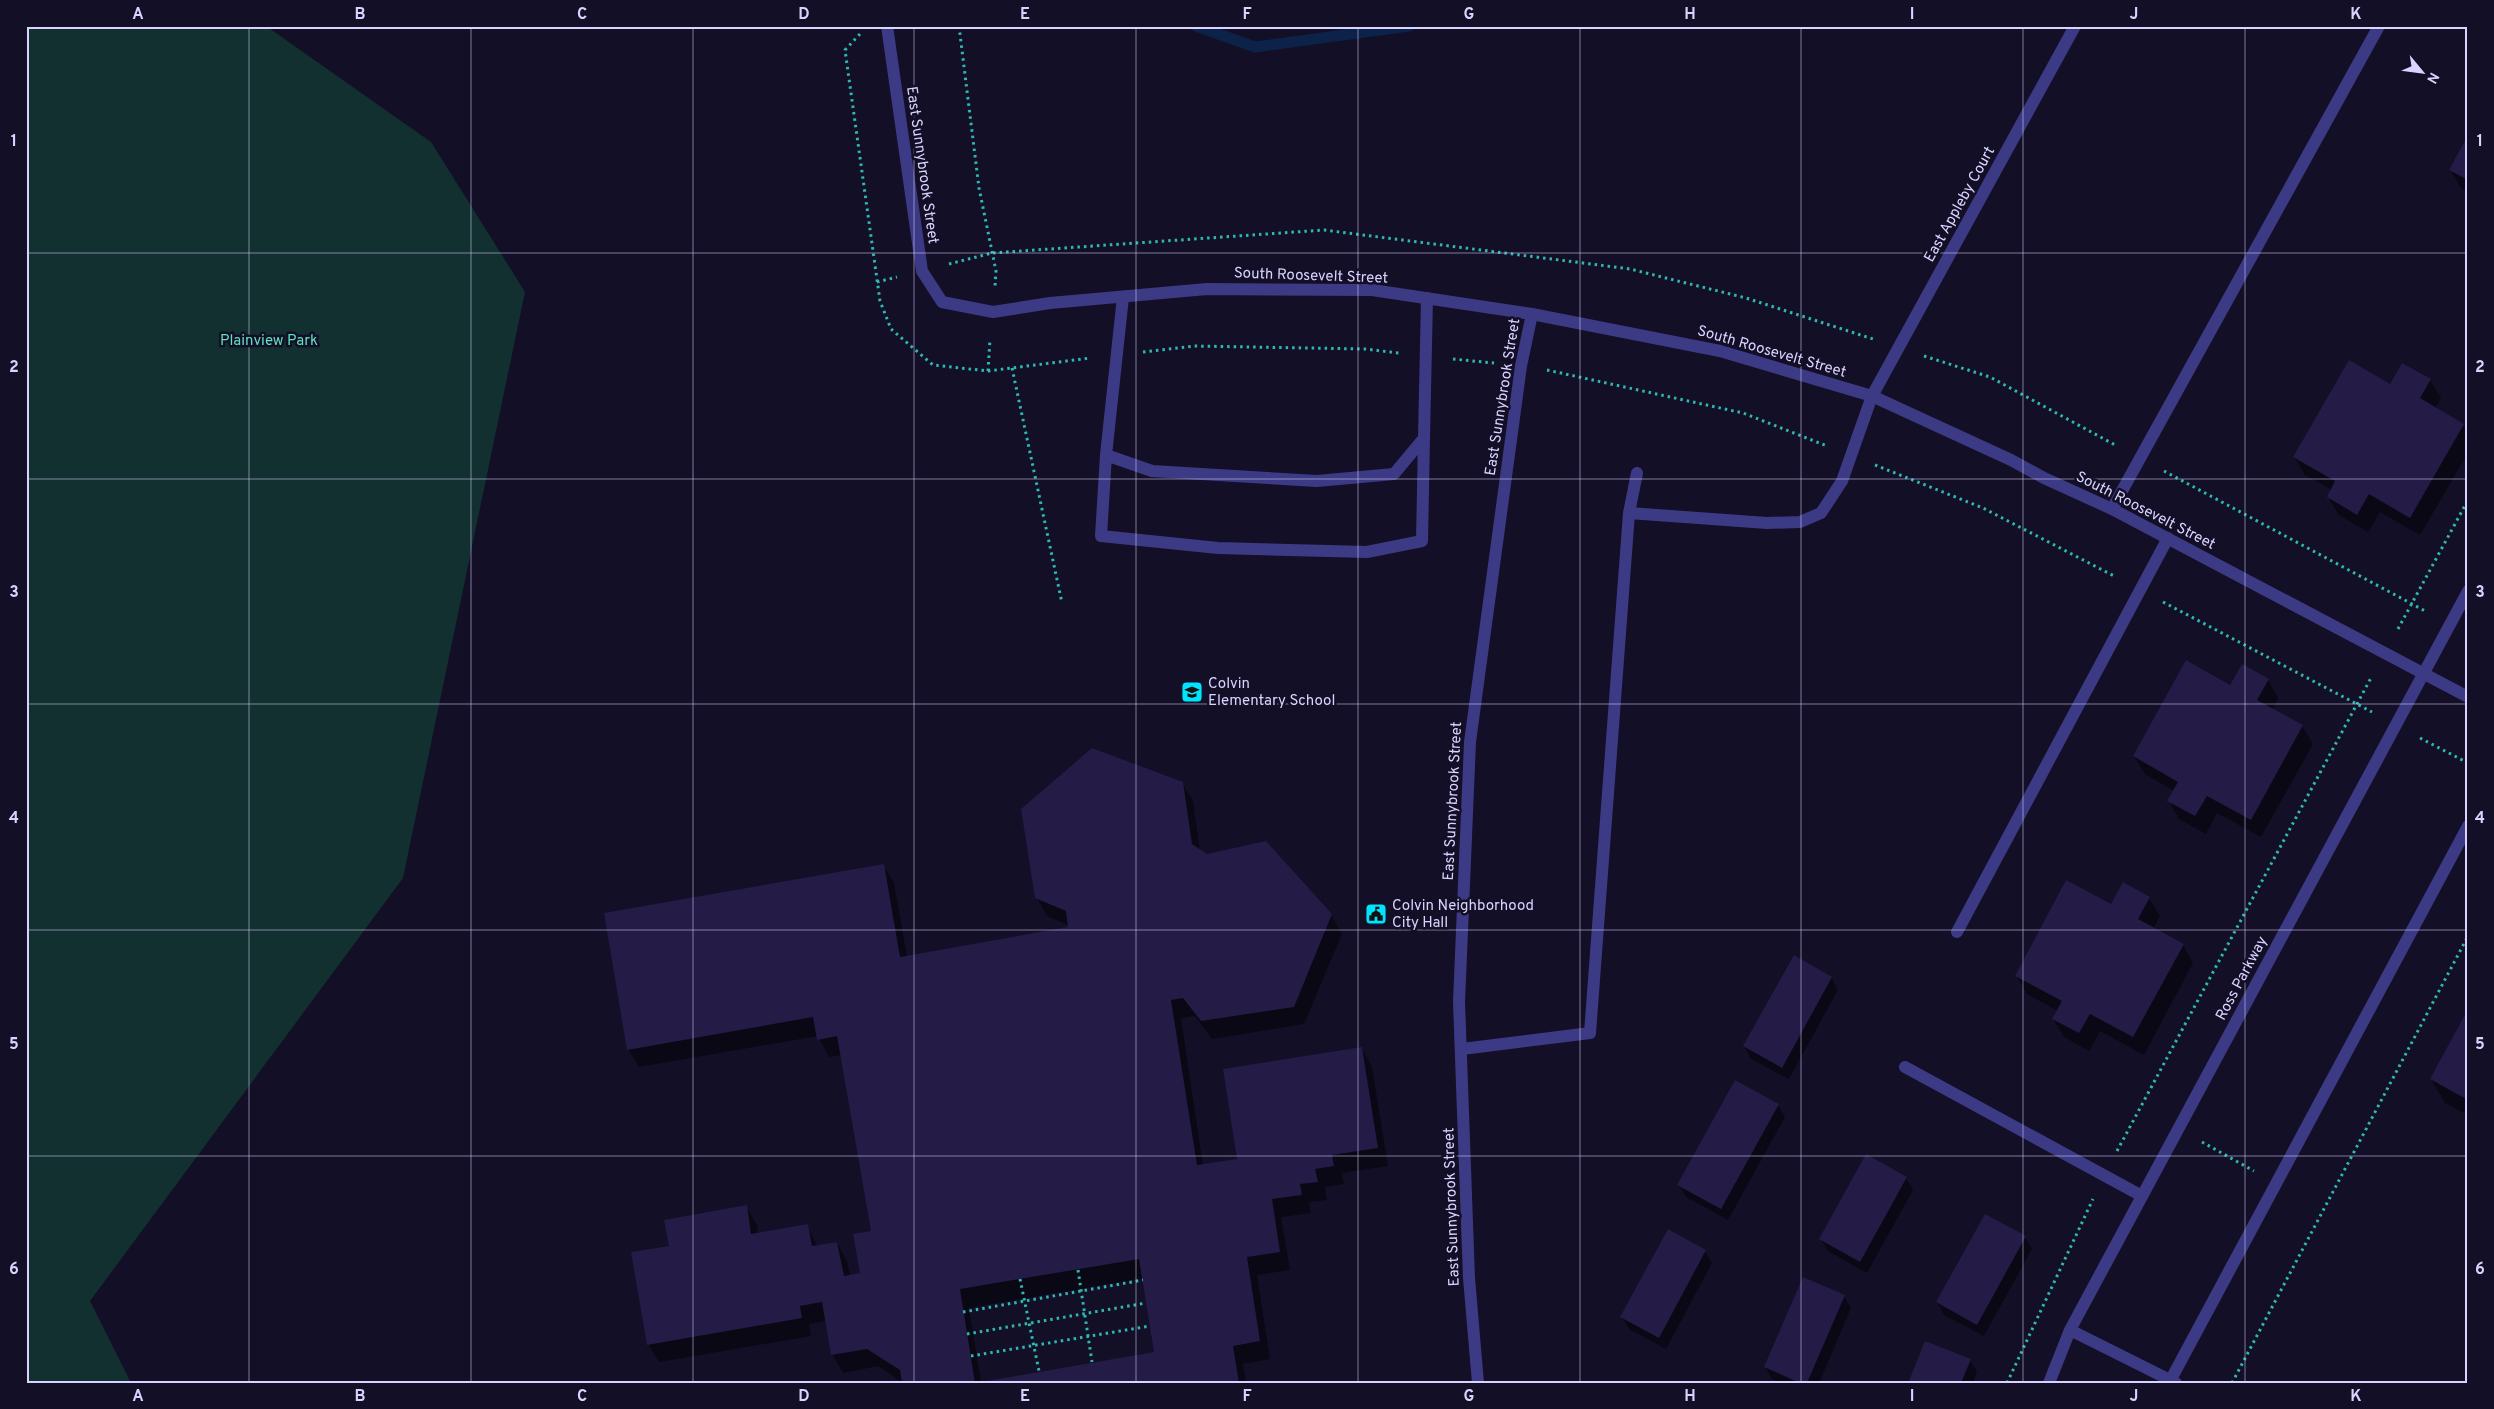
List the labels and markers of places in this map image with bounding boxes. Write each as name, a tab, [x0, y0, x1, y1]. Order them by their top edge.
place label: Colvin Elementary School	[1208, 675, 1335, 711]
school or university icon: Colvin Elementary School	[1180, 680, 1204, 704]
place label: Colvin Neighborhood City Hall	[1392, 897, 1534, 933]
public building icon: Colvin Neighborhood City Hall	[1364, 902, 1388, 926]

